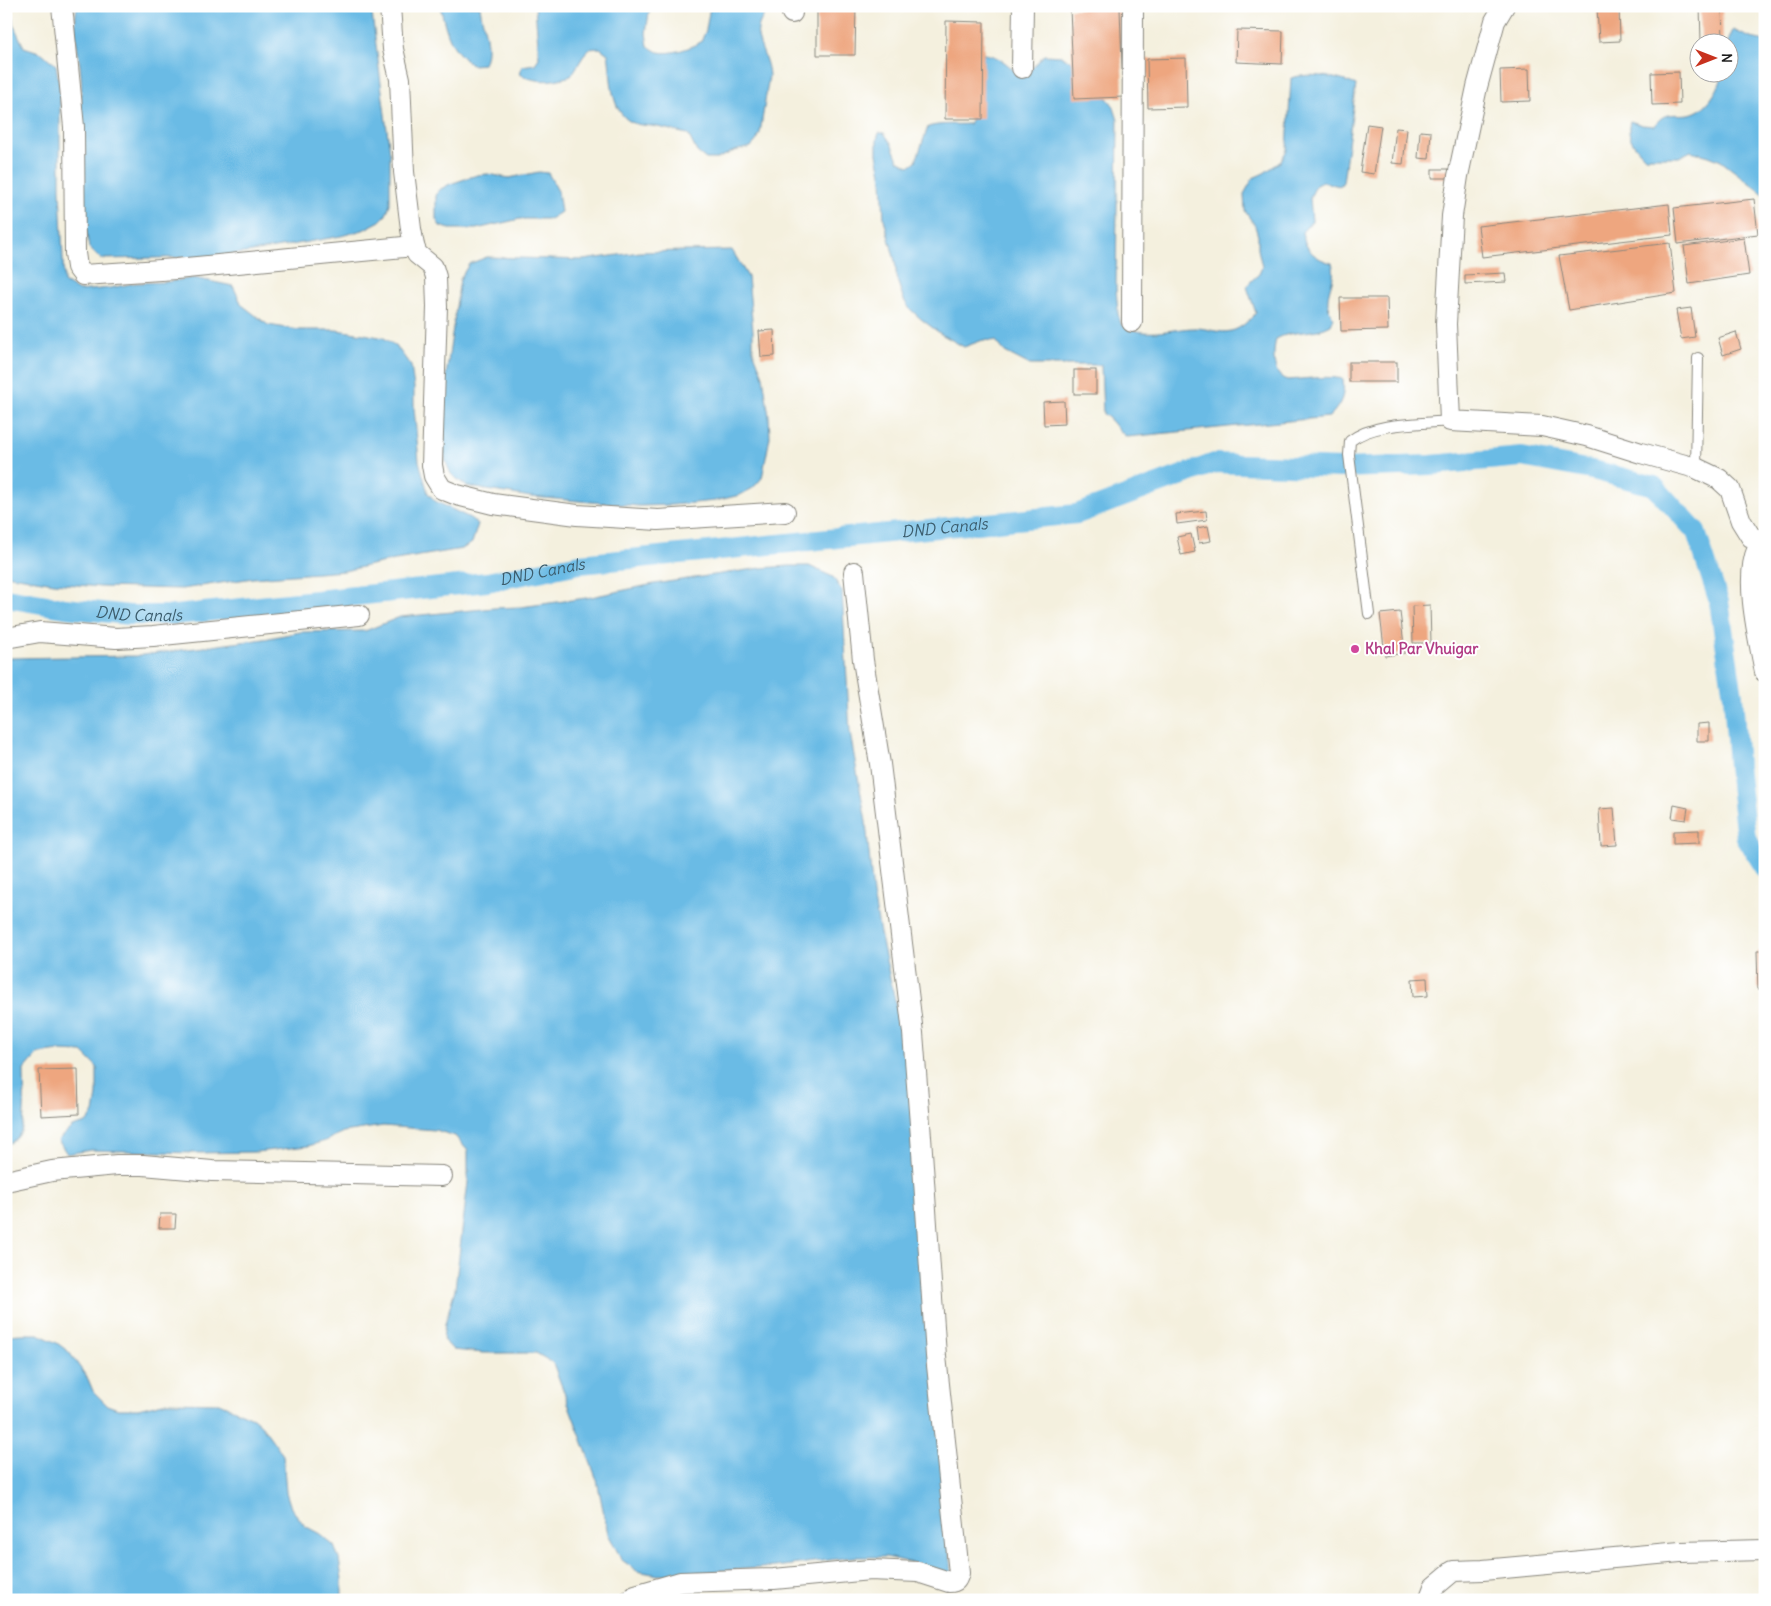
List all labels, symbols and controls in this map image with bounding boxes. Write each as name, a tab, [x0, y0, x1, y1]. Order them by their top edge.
north arrow	[1688, 32, 1738, 82]
text: N	[1718, 53, 1736, 63]
water label: DND Canals	[900, 513, 989, 542]
water label: DND Canals	[498, 554, 586, 589]
water label: DND Canals	[95, 601, 184, 625]
place label: Khal Par Vhuigar	[1365, 639, 1479, 659]
marker: Khal Par Vhuigar	[1349, 643, 1361, 655]

